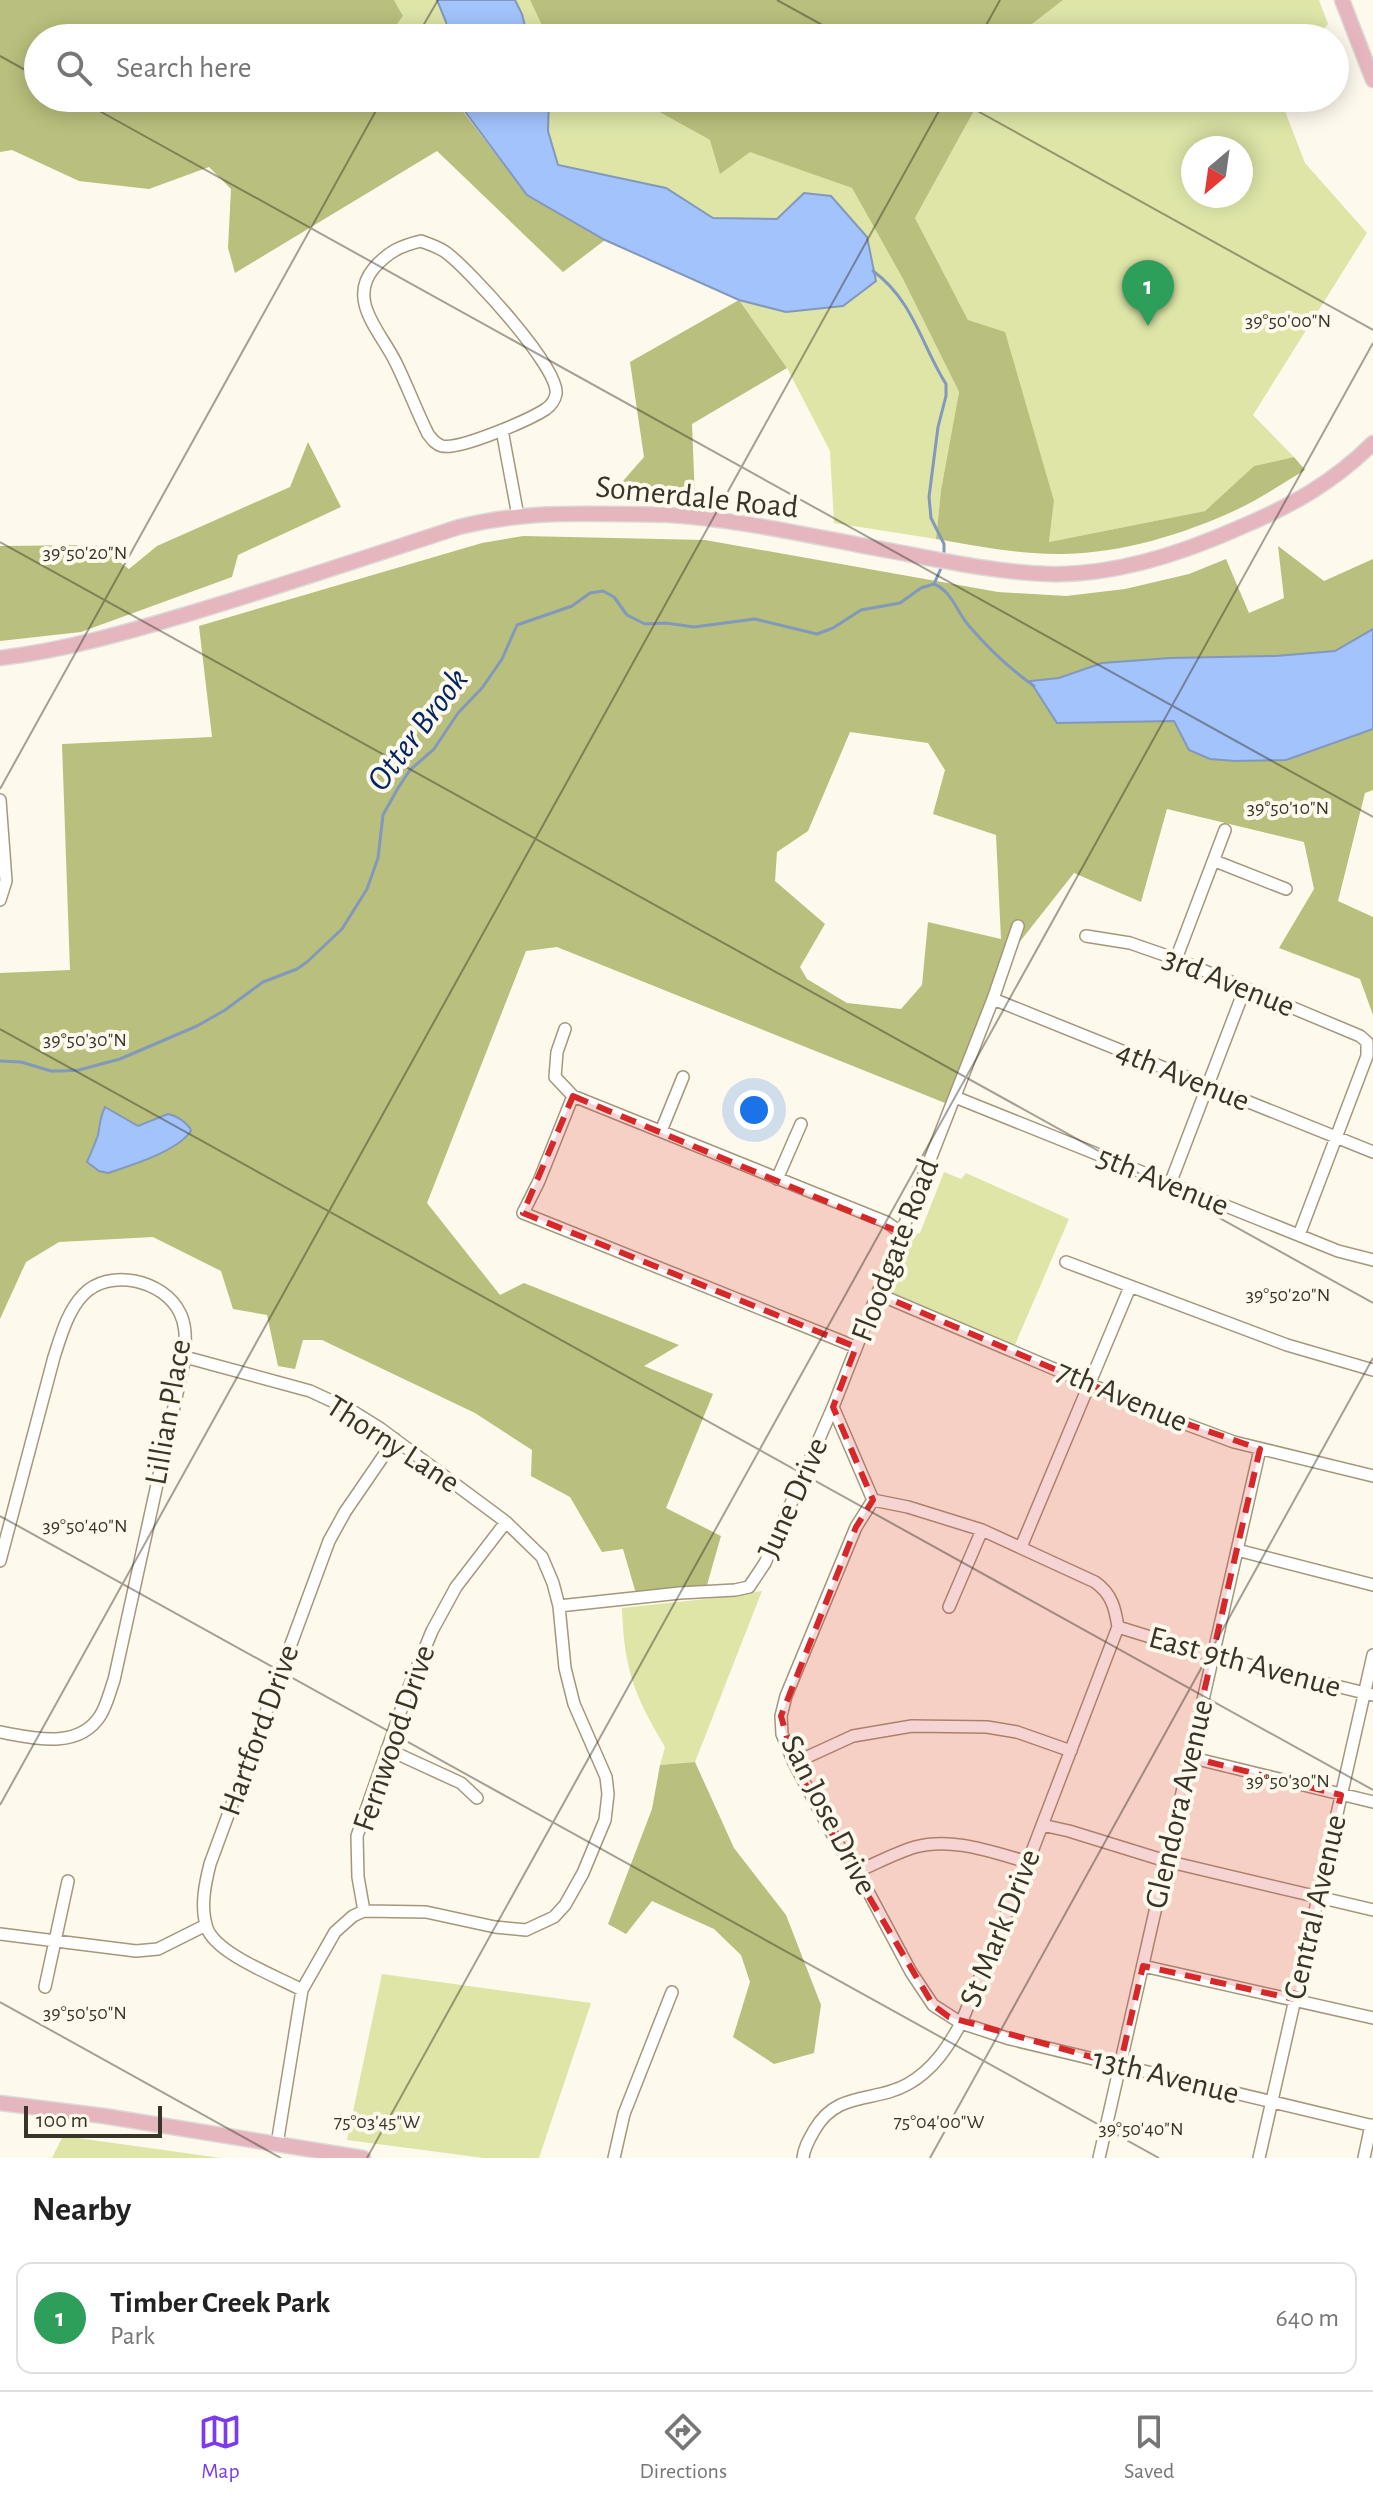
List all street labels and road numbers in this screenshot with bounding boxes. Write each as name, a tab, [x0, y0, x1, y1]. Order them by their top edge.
street label: Somerdale Road	[594, 470, 800, 524]
street label: 3rd Avenue	[1159, 941, 1299, 1023]
street label: 4th Avenue	[1112, 1035, 1254, 1117]
street label: 5th Avenue	[1093, 1140, 1233, 1222]
street label: Floodgate Road	[845, 1154, 945, 1346]
street label: Lillian Place	[139, 1337, 197, 1487]
street label: 7th Avenue	[1052, 1354, 1192, 1438]
street label: Thorny Lane	[321, 1389, 465, 1499]
street label: June Drive	[752, 1433, 834, 1563]
street label: East 9th Avenue	[1146, 1621, 1344, 1703]
street label: Hartford Drive	[213, 1640, 305, 1820]
street label: Fernwood Drive	[347, 1641, 441, 1835]
street label: Glendora Avenue	[1139, 1696, 1219, 1912]
street label: San Jose Drive	[775, 1730, 883, 1900]
street label: Central Avenue	[1278, 1811, 1352, 2003]
street label: St Mark Drive	[954, 1845, 1046, 2011]
street label: 13th Avenue	[1090, 2042, 1242, 2110]

